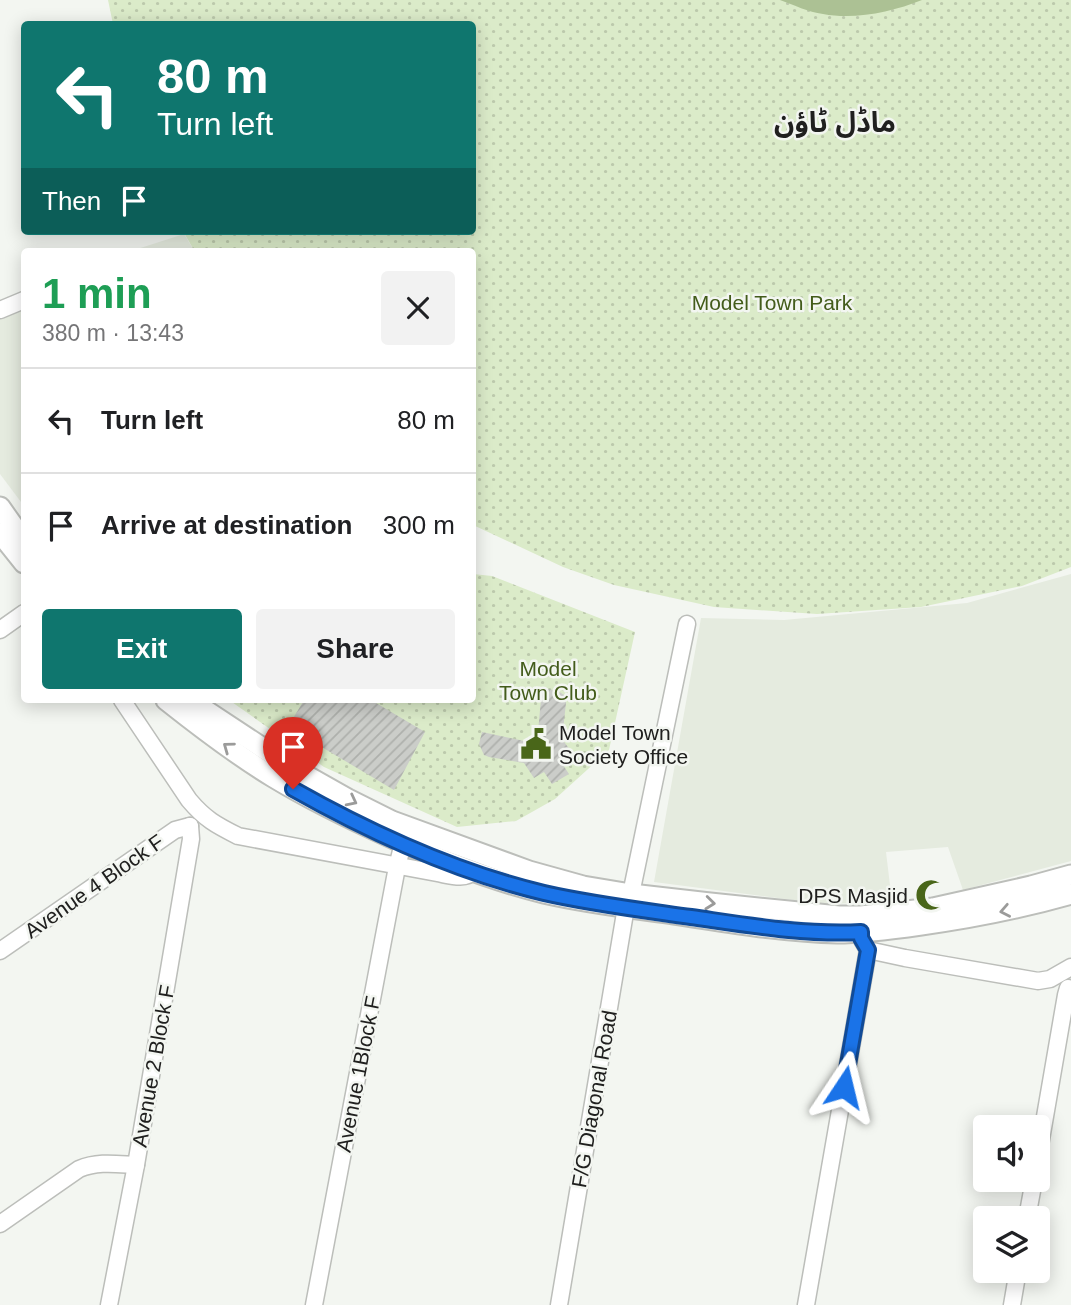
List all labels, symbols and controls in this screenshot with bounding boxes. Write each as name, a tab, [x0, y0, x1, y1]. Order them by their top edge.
icon: left	[42, 49, 133, 140]
text: 80 m	[157, 49, 269, 103]
text: Turn left	[157, 106, 273, 142]
district label: ماڈل ٹاؤن	[774, 106, 896, 138]
icon: arrive	[115, 182, 153, 220]
text: Then	[42, 186, 101, 216]
text: 1 min	[42, 270, 152, 317]
button: close	[381, 271, 455, 345]
park label: Model Town Park	[692, 291, 853, 314]
text: 380 m · 13:43	[42, 320, 184, 346]
icon: left	[42, 402, 80, 440]
text: Turn left	[101, 405, 203, 435]
text: 80 m	[397, 405, 455, 435]
icon: arrive	[42, 507, 80, 545]
text: Arrive at destination	[101, 510, 352, 540]
text: 300 m	[383, 510, 455, 540]
button: Exit	[42, 609, 242, 689]
button: Share	[256, 609, 455, 689]
park label: Model Town Club	[499, 657, 597, 704]
pin	[263, 717, 323, 789]
place label: Model Town Society Office	[559, 721, 688, 768]
public building icon: Model Town Society Office	[519, 727, 553, 761]
icon: arrive	[274, 728, 312, 766]
one-way arrow	[223, 743, 236, 755]
one-way arrow	[345, 792, 357, 806]
street label: Avenue 4 Block F	[20, 829, 168, 943]
mosque icon: DPS Masjid	[914, 878, 948, 912]
place label: DPS Masjid	[798, 884, 908, 907]
one-way arrow	[704, 895, 715, 910]
one-way arrow	[999, 902, 1011, 917]
street label: Avenue 2 Block F	[127, 983, 179, 1149]
street label: Avenue 1Block F	[332, 994, 384, 1154]
street label: F/G Diagonal Road	[567, 1008, 621, 1190]
position arrow	[807, 1050, 881, 1124]
map controls	[973, 1115, 1050, 1283]
button: sound	[973, 1115, 1050, 1192]
button: layers	[973, 1206, 1050, 1283]

